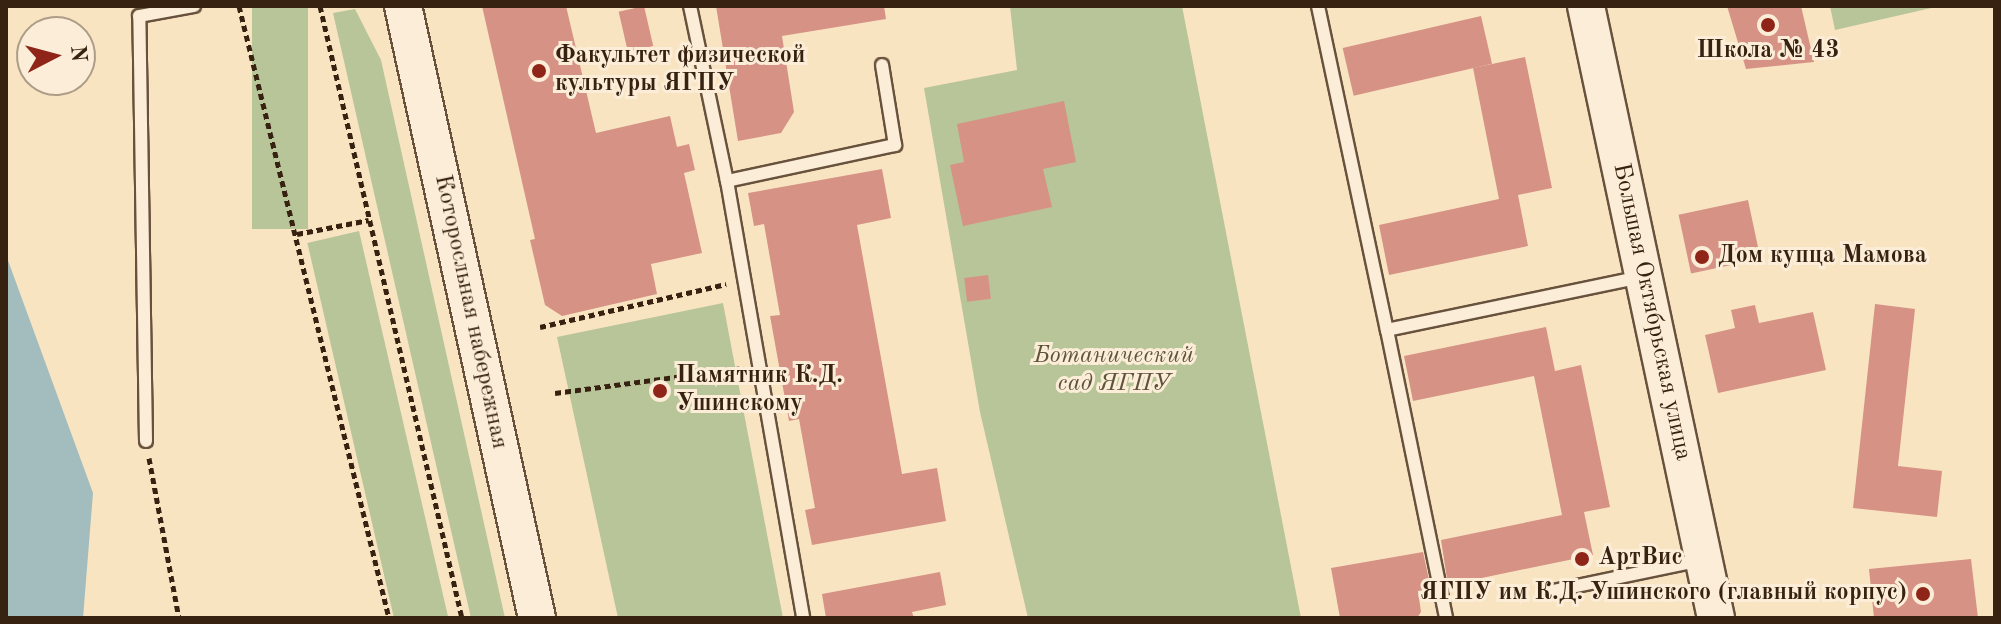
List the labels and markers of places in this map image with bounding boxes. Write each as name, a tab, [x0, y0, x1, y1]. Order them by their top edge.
marker: Школа № 43	[1759, 16, 1777, 34]
place label: Школа № 43	[1697, 38, 1839, 66]
place label: Факультет физической культуры ЯГПУ	[555, 43, 806, 99]
marker: Факультет физической культуры ЯГПУ	[530, 62, 548, 80]
place label: Дом купца Мамова	[1718, 243, 1927, 271]
marker: Дом купца Мамова	[1693, 248, 1711, 266]
place label: Памятник К.Д. Ушинскому	[676, 363, 843, 419]
marker: Памятник К.Д. Ушинскому	[651, 382, 669, 400]
place label: АртВис	[1598, 545, 1683, 573]
marker: АртВис	[1573, 550, 1591, 568]
place label: ЯГПУ им К.Д. Ушинского (главный корпус)	[1421, 580, 1907, 608]
marker: ЯГПУ им К.Д. Ушинского (главный корпус)	[1914, 585, 1932, 603]

